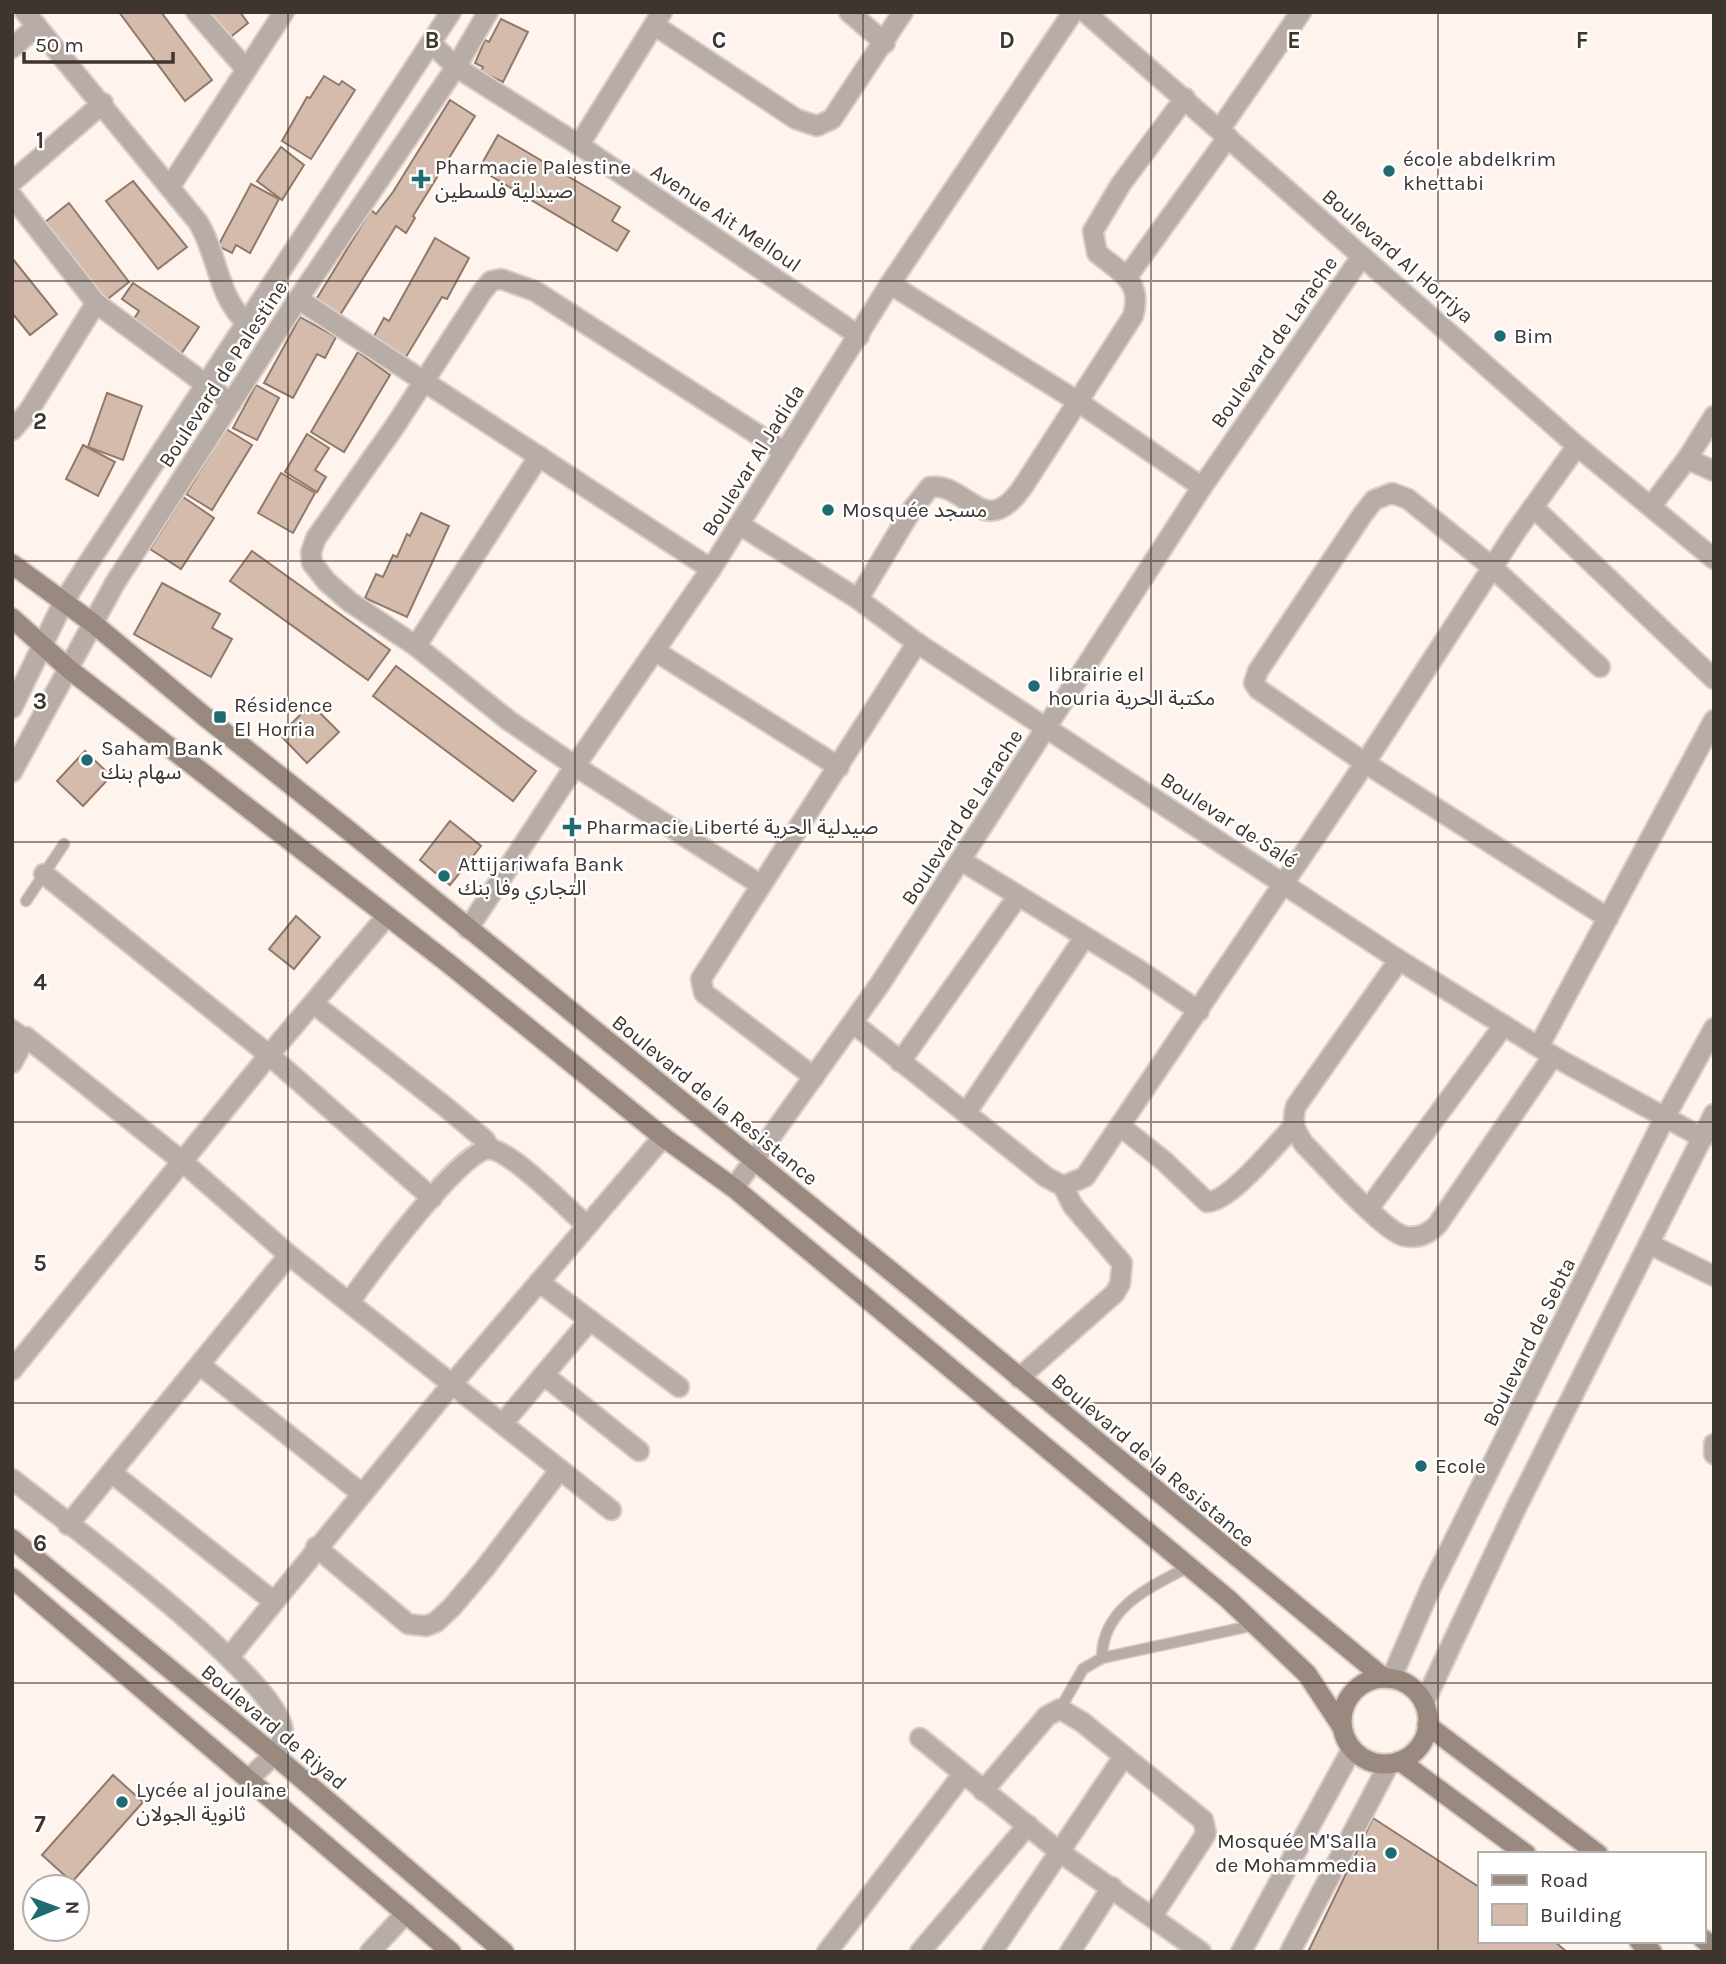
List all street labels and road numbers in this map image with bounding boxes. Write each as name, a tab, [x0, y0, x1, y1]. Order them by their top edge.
street label: Avenue Ait Melloul	[646, 159, 806, 277]
street label: Boulevard Al Horriya	[1318, 184, 1478, 328]
street label: Boulevard de Larache	[1206, 252, 1342, 432]
street label: Boulevard de Palestine	[154, 276, 292, 472]
street label: Boulevar Al Jadida	[697, 380, 809, 540]
street label: Boulevard de Larache	[896, 725, 1028, 909]
street label: Boulevar de Salé	[1156, 767, 1302, 873]
street label: Boulevard de la Resistance	[607, 1010, 823, 1190]
street label: Boulevard de Sebta	[1478, 1254, 1580, 1430]
street label: Boulevard de la Resistance	[1047, 1368, 1259, 1552]
street label: Boulevard de Riyad	[197, 1659, 351, 1795]

